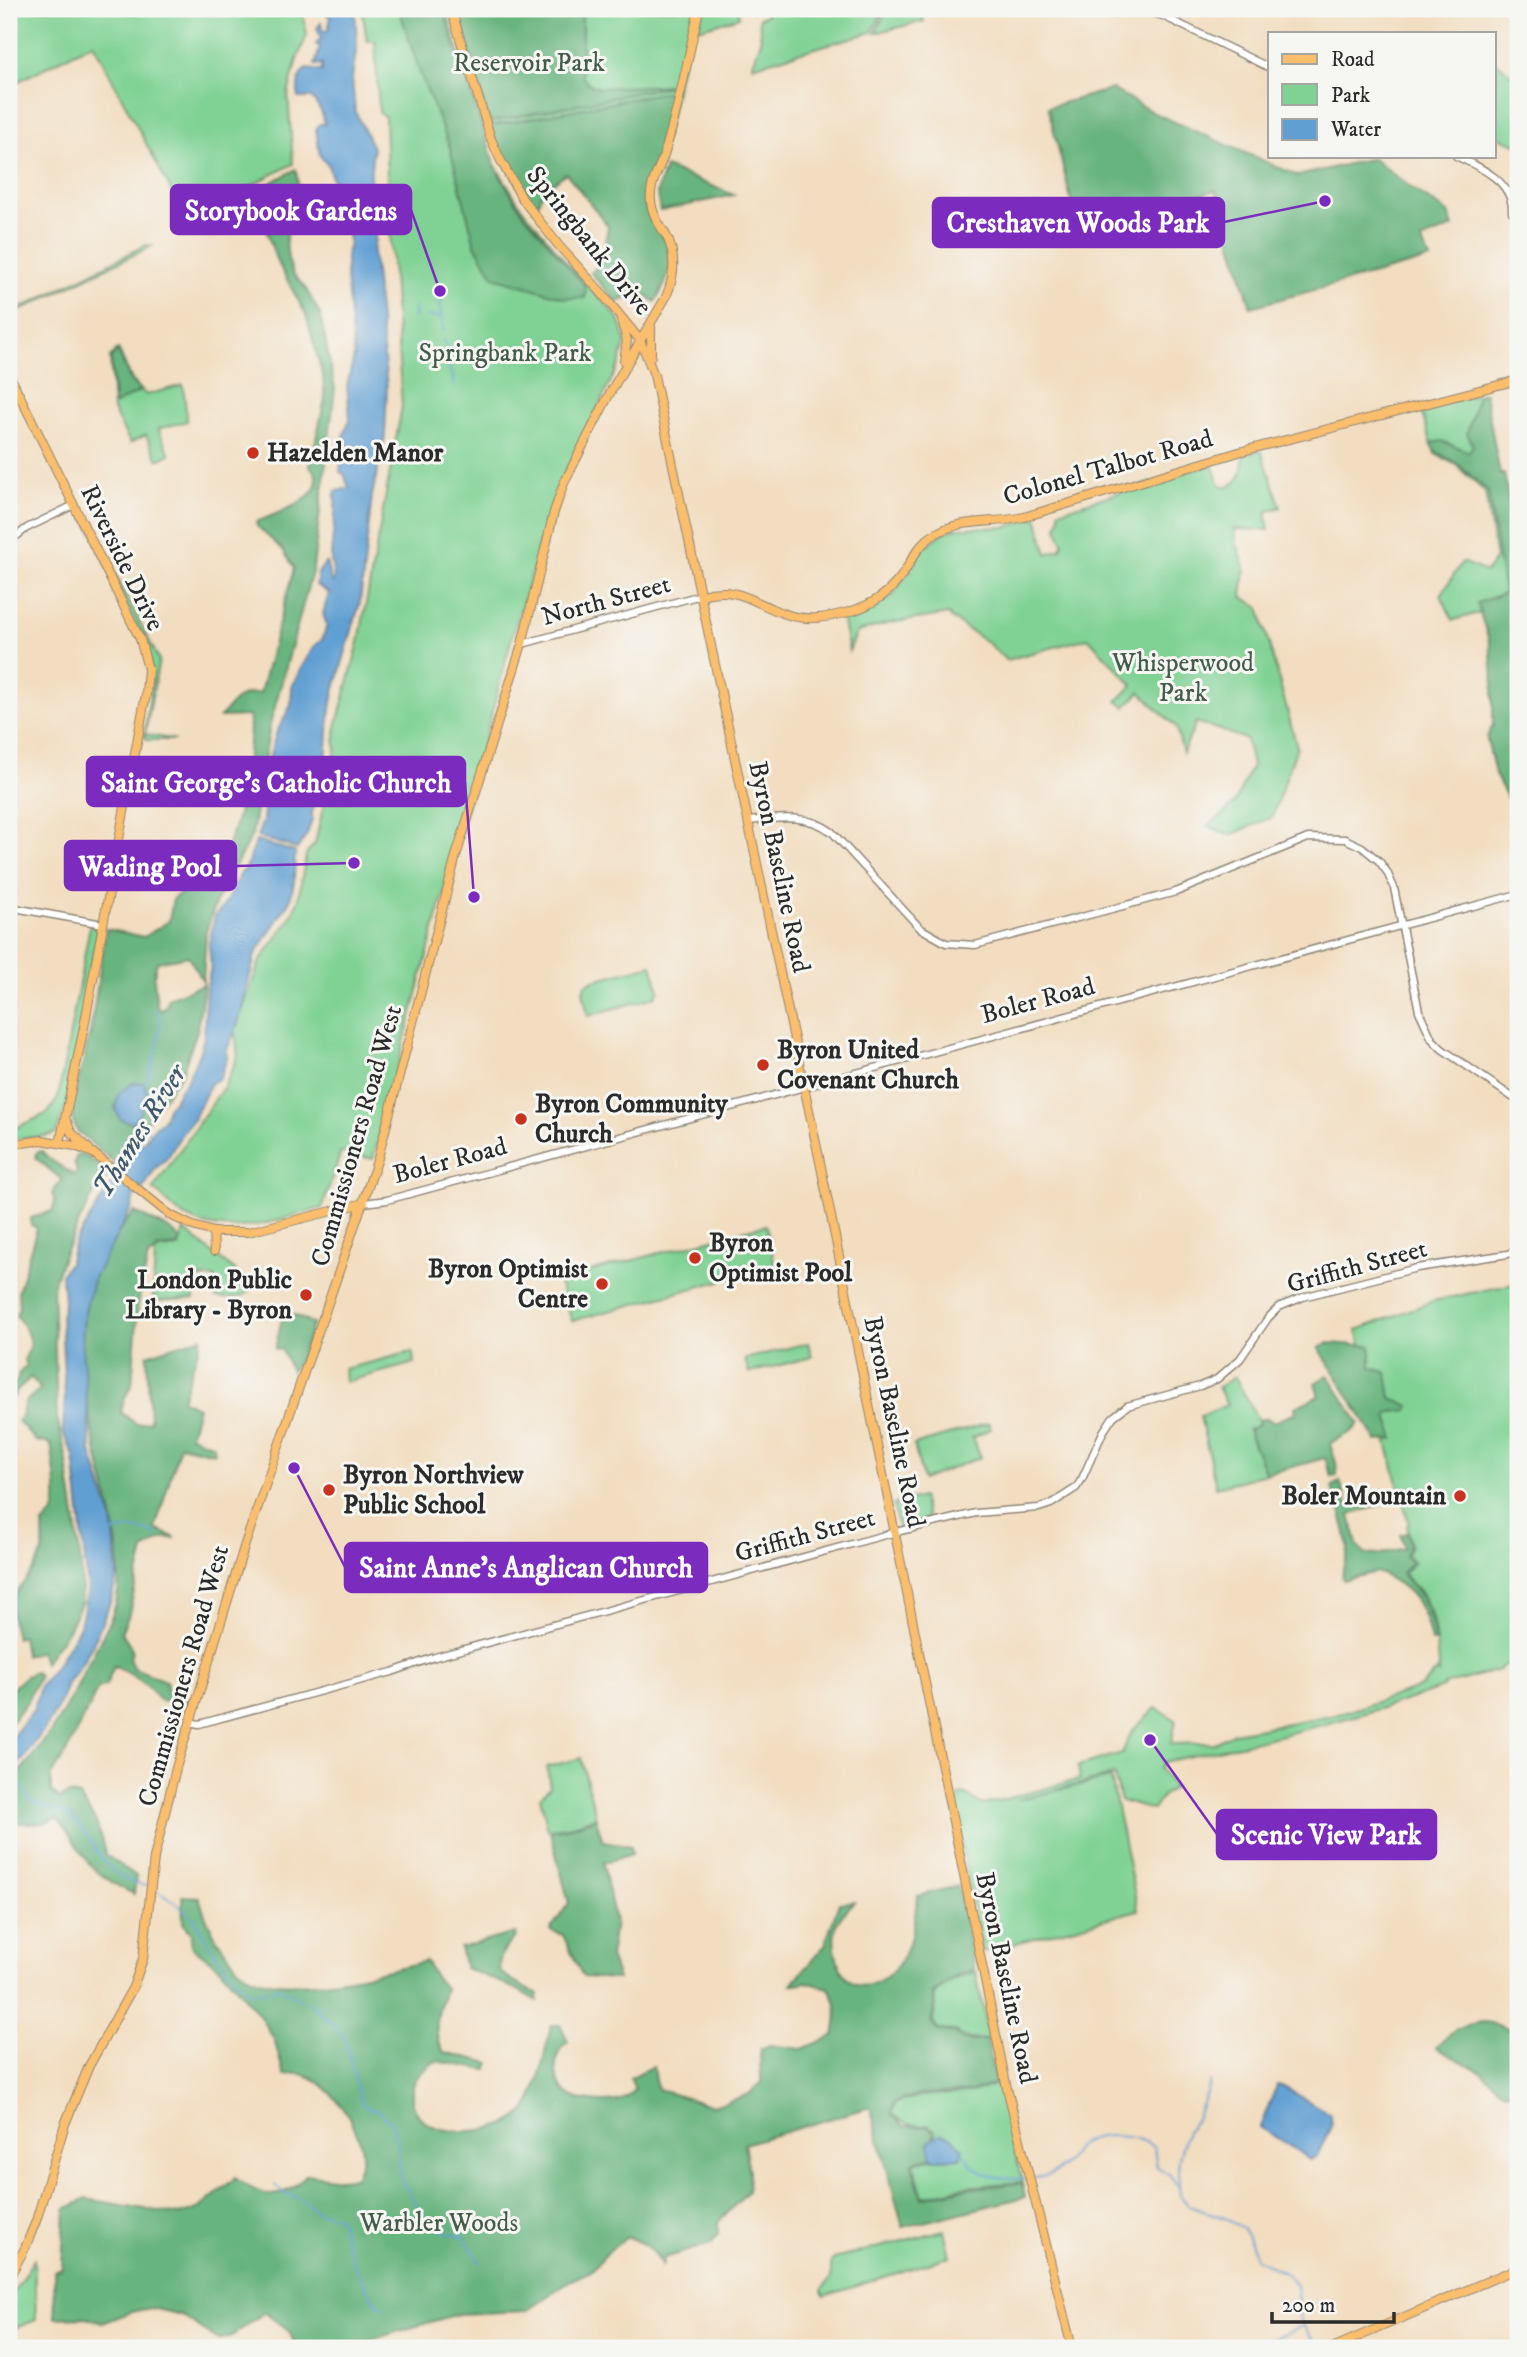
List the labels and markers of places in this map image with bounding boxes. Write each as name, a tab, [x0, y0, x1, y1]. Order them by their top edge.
callout: Storybook Gardens	[171, 185, 411, 234]
callout: Cresthaven Woods Park	[933, 198, 1224, 247]
place label: Hazelden Manor	[267, 437, 443, 470]
marker: Hazelden Manor	[245, 445, 261, 461]
callout: Saint George's Catholic Church	[87, 757, 465, 806]
callout: Wading Pool	[65, 841, 236, 890]
place label: Byron United Covenant Church	[777, 1034, 959, 1097]
marker: Byron United Covenant Church	[755, 1057, 771, 1073]
place label: Byron Community Church	[535, 1088, 728, 1151]
marker: Byron Community Church	[513, 1111, 529, 1127]
place label: Byron Optimist Pool	[709, 1227, 853, 1290]
marker: Byron Optimist Pool	[687, 1250, 703, 1266]
place label: Byron Optimist Centre	[428, 1253, 589, 1316]
place label: London Public Library - Byron	[125, 1264, 292, 1327]
marker: Byron Optimist Centre	[594, 1276, 610, 1292]
marker: London Public Library - Byron	[298, 1287, 314, 1303]
place label: Byron Northview Public School	[343, 1459, 524, 1522]
place label: Boler Mountain	[1282, 1480, 1446, 1513]
marker: Byron Northview Public School	[321, 1482, 337, 1498]
marker: Boler Mountain	[1452, 1488, 1468, 1504]
callout: Saint Anne's Anglican Church	[345, 1543, 707, 1592]
callout: Scenic View Park	[1217, 1810, 1436, 1859]

